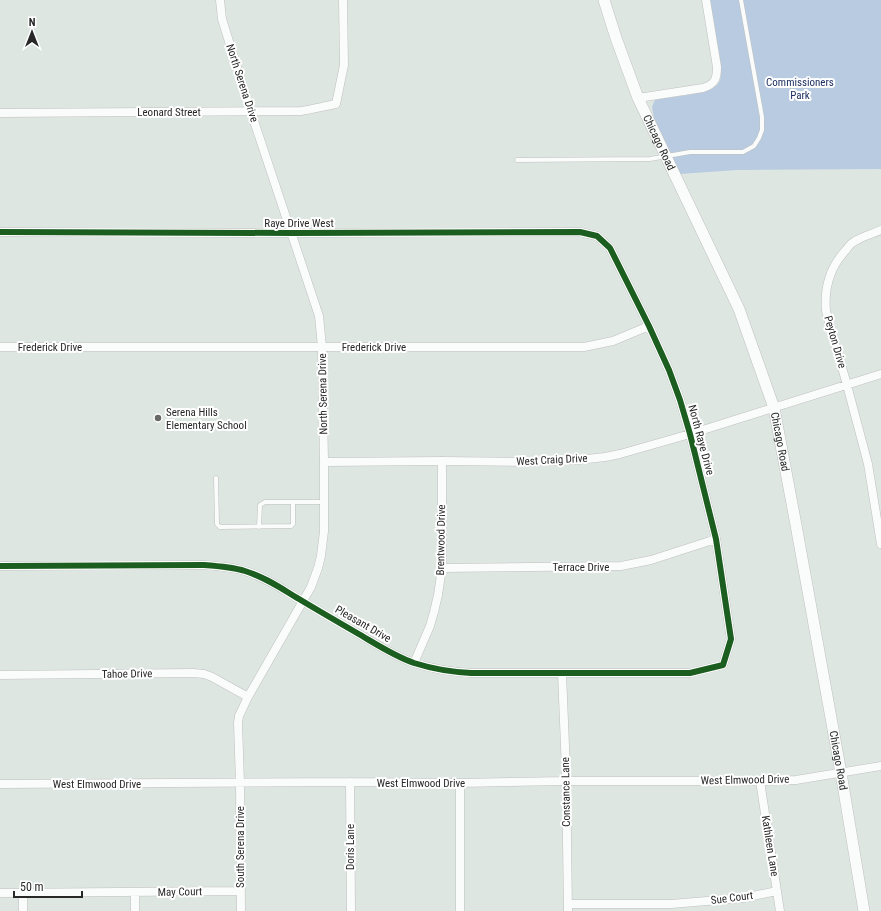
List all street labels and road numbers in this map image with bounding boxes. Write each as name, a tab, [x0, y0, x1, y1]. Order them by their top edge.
street label: North Serena Drive	[223, 42, 261, 124]
street label: Leonard Street	[137, 106, 201, 119]
street label: Chicago Road	[640, 113, 678, 172]
street label: Raye Drive West	[264, 217, 334, 230]
street label: Peyton Drive	[821, 314, 849, 370]
street label: Frederick Drive	[18, 341, 82, 354]
street label: Frederick Drive	[342, 341, 406, 354]
street label: North Serena Drive	[316, 353, 330, 435]
street label: North Raye Drive	[685, 403, 717, 477]
street label: Chicago Road	[768, 411, 792, 472]
street label: West Craig Drive	[516, 452, 588, 468]
street label: Brentwood Drive	[434, 504, 448, 576]
street label: Terrace Drive	[553, 561, 609, 574]
street label: Pleasant Drive	[333, 603, 393, 645]
street label: Tahoe Drive	[101, 667, 153, 681]
street label: Chicago Road	[827, 730, 850, 791]
street label: Constance Lane	[559, 757, 573, 827]
street label: West Elmwood Drive	[701, 773, 789, 787]
street label: West Elmwood Drive	[377, 777, 465, 790]
street label: West Elmwood Drive	[53, 778, 141, 791]
street label: South Serena Drive	[234, 806, 247, 888]
street label: Kathleen Lane	[759, 815, 781, 877]
street label: Doris Lane	[344, 824, 357, 870]
street label: May Court	[158, 885, 202, 899]
street label: Sue Court	[710, 889, 754, 907]

